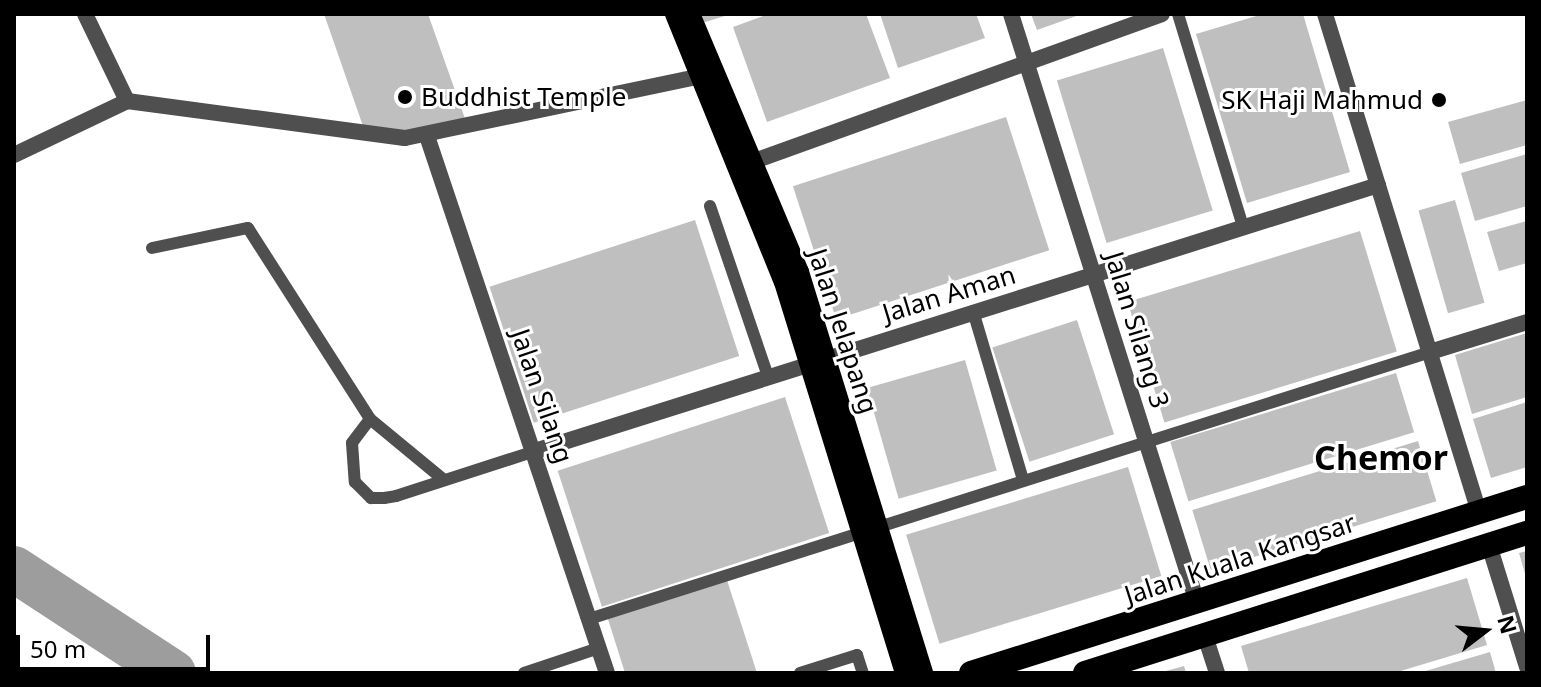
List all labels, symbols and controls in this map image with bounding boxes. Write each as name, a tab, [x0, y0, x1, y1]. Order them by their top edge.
place label: Buddhist Temple	[421, 81, 626, 113]
place label: SK Haji Mahmud	[1221, 84, 1423, 116]
marker: Buddhist Temple	[396, 88, 414, 106]
marker: SK Haji Mahmud	[1430, 91, 1448, 109]
street label: Jalan Jelapang	[802, 245, 884, 417]
street label: Jalan Silang 3	[1098, 248, 1176, 412]
street label: Jalan Aman	[879, 259, 1019, 329]
street label: Jalan Silang	[504, 325, 580, 467]
district label: Chemor	[1314, 438, 1448, 478]
street label: Jalan Kuala Kangsar	[1121, 507, 1359, 611]
north arrow	[1445, 591, 1525, 671]
text: N	[1491, 612, 1525, 637]
scale bar	[20, 619, 214, 669]
text: 50 m	[30, 632, 86, 665]

